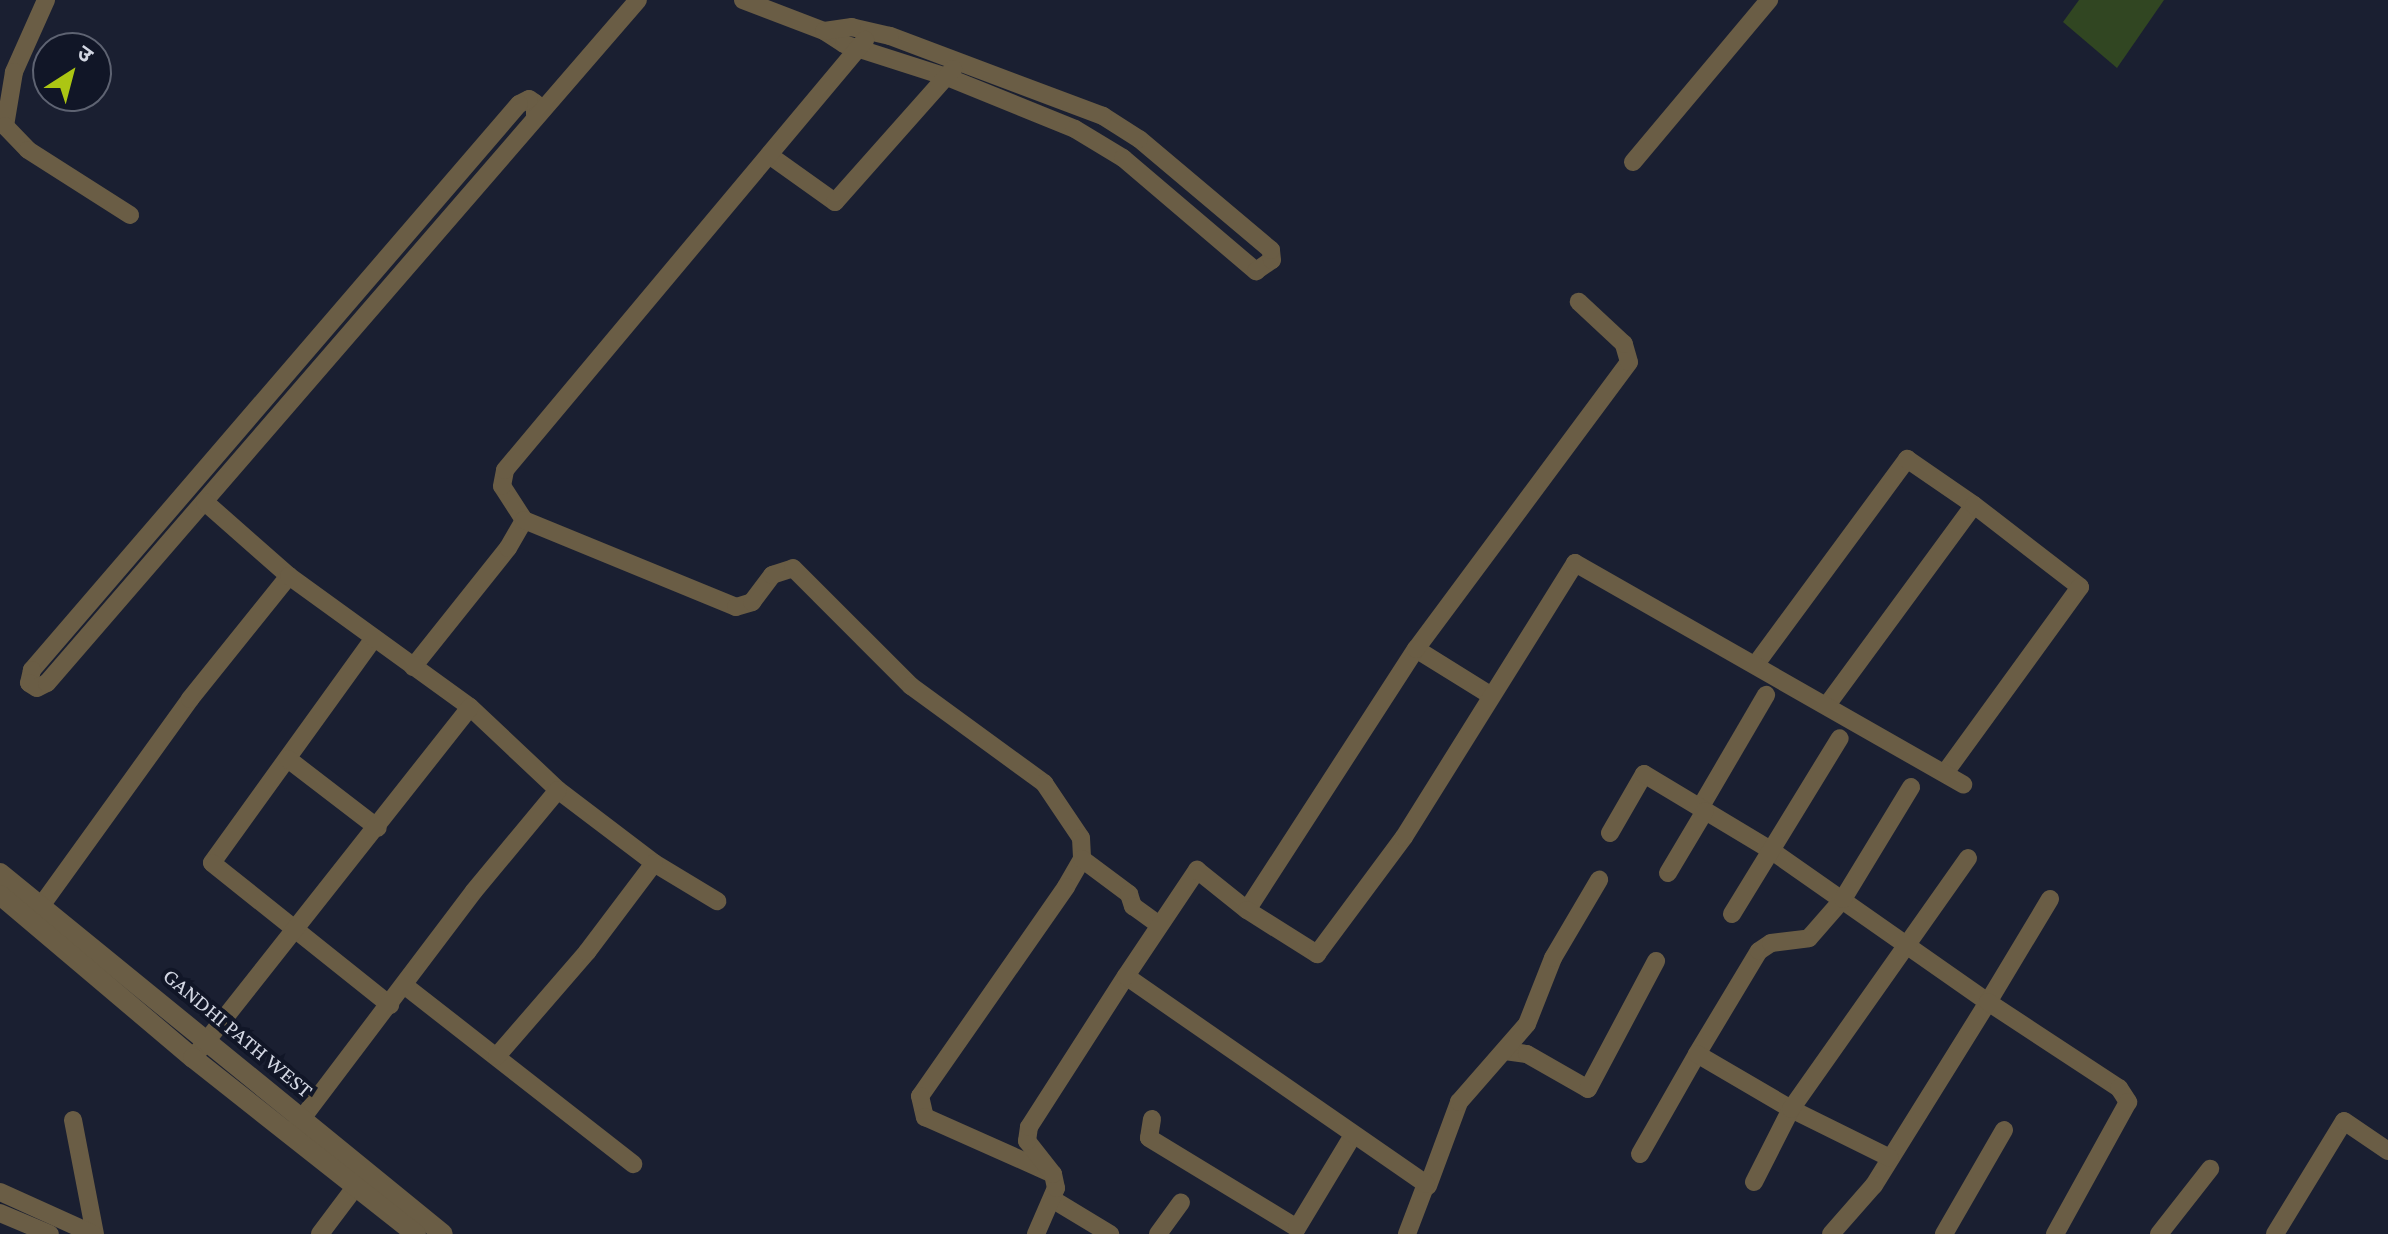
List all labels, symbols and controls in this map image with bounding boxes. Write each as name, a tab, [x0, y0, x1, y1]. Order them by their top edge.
north arrow	[32, 32, 112, 112]
text: उ	[73, 40, 98, 68]
street label: GANDHI PATH WEST	[158, 963, 318, 1103]

